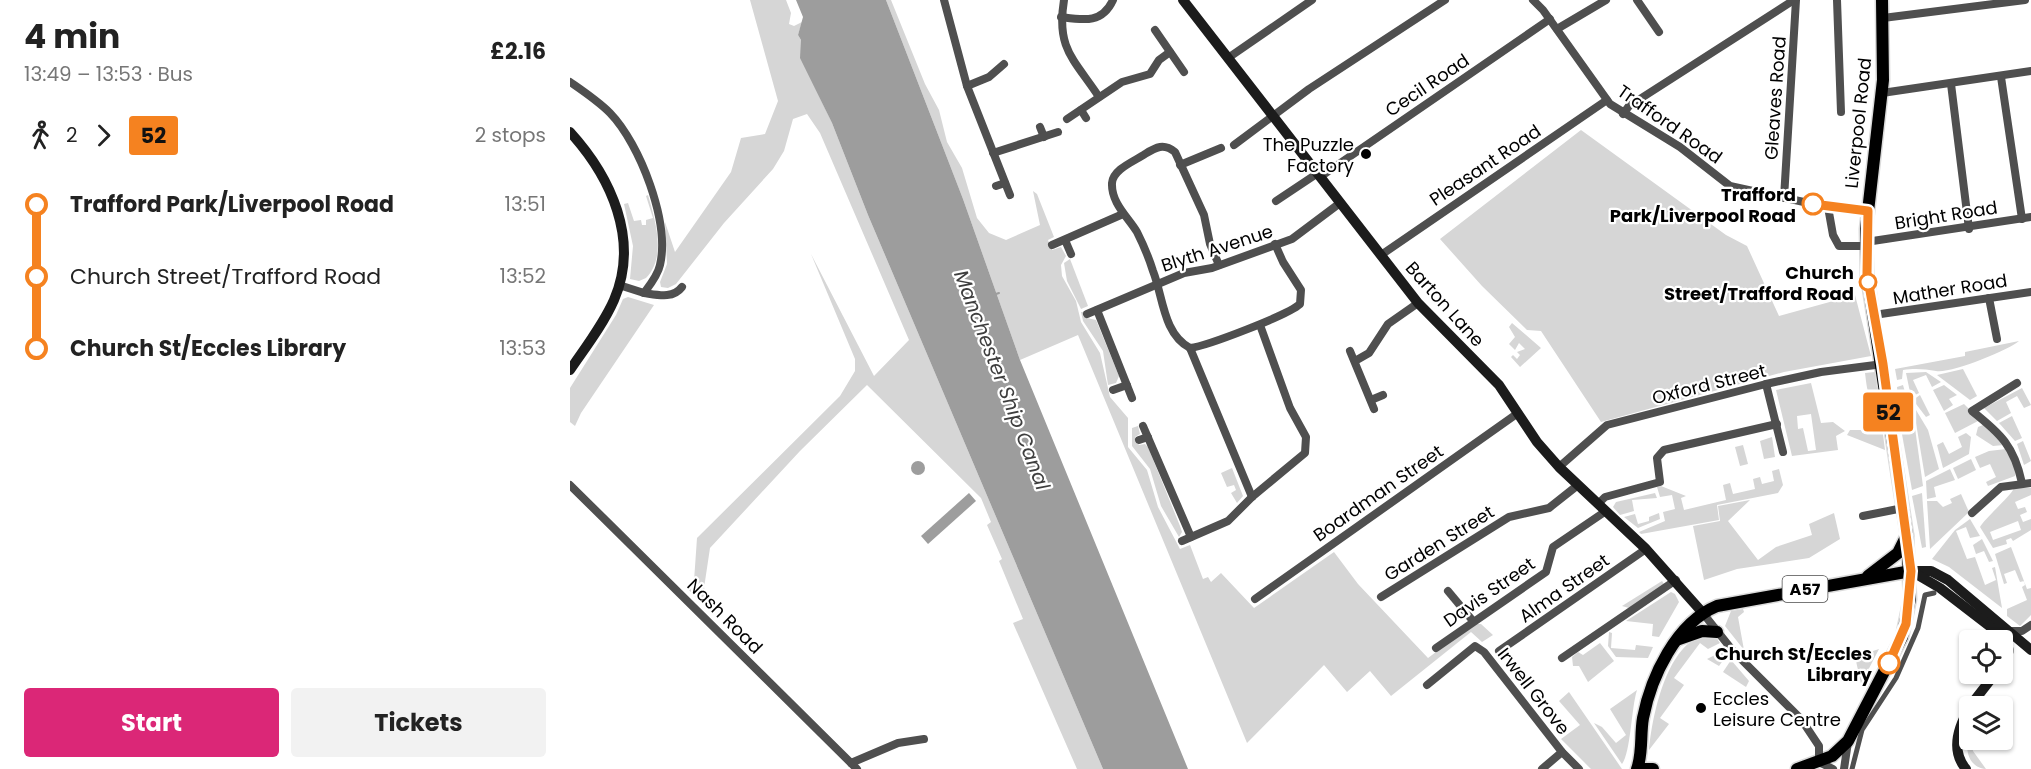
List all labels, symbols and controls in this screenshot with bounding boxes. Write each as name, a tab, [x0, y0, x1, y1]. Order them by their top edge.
text: 4 min	[24, 13, 120, 60]
street label: Gleaves Road	[1758, 35, 1792, 161]
text: £2.16	[490, 36, 546, 67]
street label: Cecil Road	[1380, 48, 1474, 122]
street label: Liverpool Road	[1839, 56, 1877, 190]
text: 13:49 – 13:53 · Bus	[24, 60, 193, 88]
street label: Trafford Road	[1613, 79, 1727, 169]
street label: Pleasant Road	[1424, 118, 1546, 212]
icon: walk	[24, 119, 57, 152]
icon: forward	[87, 119, 120, 152]
text: 2	[66, 121, 78, 149]
text: 52	[141, 121, 166, 150]
text: 2 stops	[475, 121, 546, 149]
place label: The Puzzle Factory	[1263, 132, 1354, 178]
marker: The Puzzle Factory	[1359, 147, 1373, 161]
place label: Trafford Park/Liverpool Road	[1610, 182, 1796, 228]
text: Trafford Park/Liverpool Road	[70, 189, 394, 220]
text: 13:51	[505, 190, 546, 218]
marker: Trafford Park/Liverpool Road	[1802, 193, 1824, 215]
street label: Bright Road	[1893, 195, 1999, 235]
street label: Blyth Avenue	[1158, 218, 1276, 278]
street label: Barton Lane	[1400, 256, 1490, 352]
place label: Church Street/Trafford Road	[1664, 260, 1854, 306]
text: Church Street/Trafford Road	[70, 261, 381, 292]
text: 13:52	[500, 262, 546, 290]
water label: Manchester Ship Canal	[947, 266, 1057, 494]
street label: Mather Road	[1891, 268, 2009, 310]
marker: Church Street/Trafford Road	[1859, 273, 1877, 291]
text: Church St/Eccles Library	[70, 333, 346, 364]
text: 13:53	[499, 334, 546, 362]
street label: Oxford Street	[1649, 358, 1769, 410]
line badge: 52	[1861, 392, 1915, 432]
text: 52	[1875, 398, 1901, 427]
street label: Boardman Street	[1308, 439, 1448, 547]
street label: Garden Street	[1379, 499, 1499, 587]
street label: Alma Street	[1514, 548, 1614, 628]
street label: Davis Street	[1438, 551, 1540, 633]
street label: Nash Road	[682, 573, 768, 659]
road number: A57	[1782, 576, 1828, 602]
map controls	[1959, 630, 2013, 750]
button: locate	[1959, 630, 2013, 684]
place label: Church St/Eccles Library	[1715, 641, 1873, 687]
street label: Irwell Grove	[1492, 642, 1576, 740]
marker: Church St/Eccles Library	[1878, 652, 1900, 674]
place label: Eccles Leisure Centre	[1713, 686, 1841, 732]
button: Start	[24, 688, 279, 757]
button: Tickets	[291, 688, 546, 757]
button: layers	[1959, 696, 2013, 750]
marker: Eccles Leisure Centre	[1694, 701, 1708, 715]

